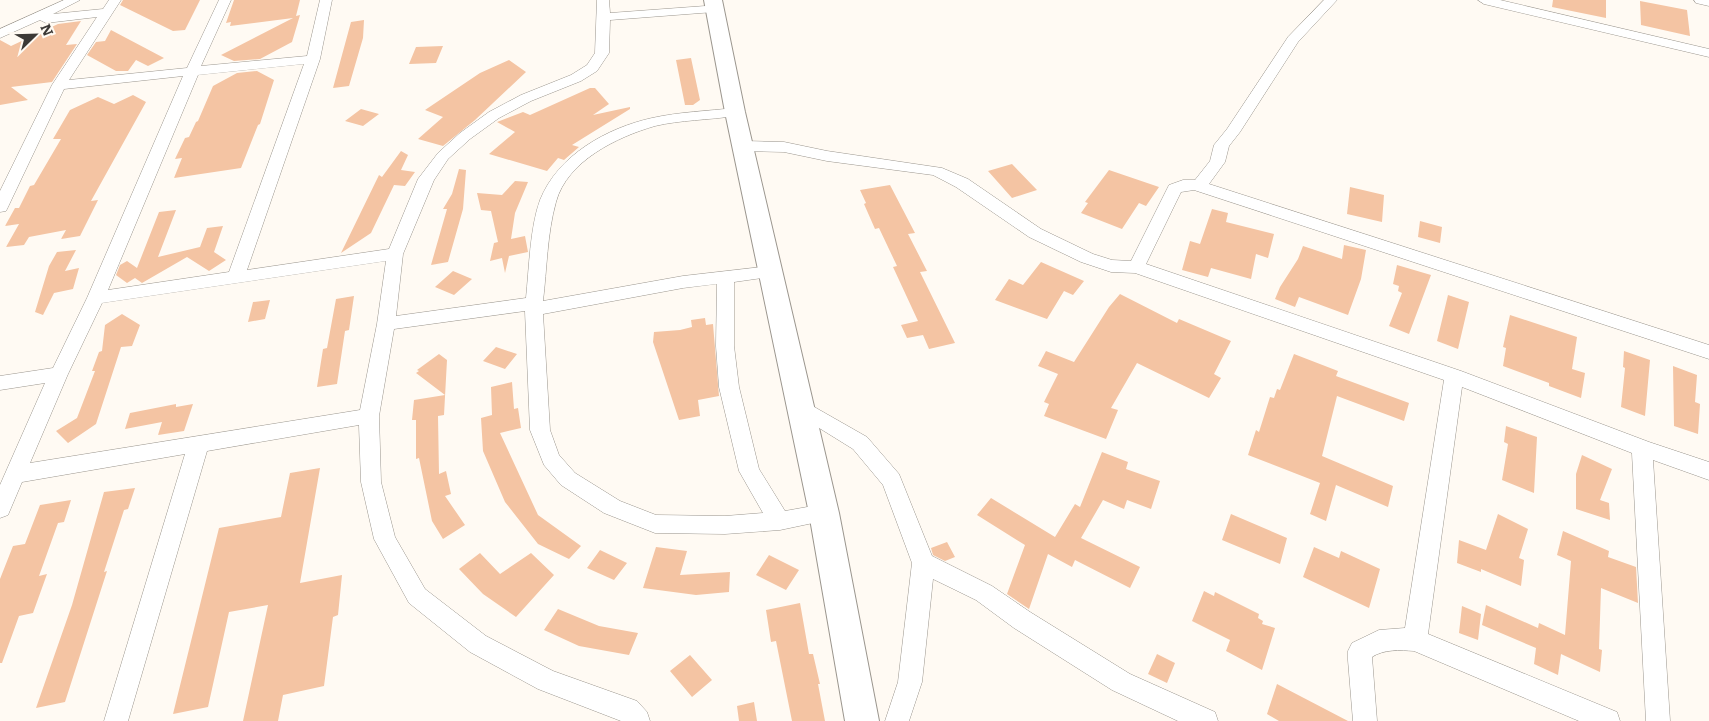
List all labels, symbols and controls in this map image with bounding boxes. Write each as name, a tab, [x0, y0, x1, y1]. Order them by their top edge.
north arrow	[10, 10, 60, 60]
text: N	[36, 20, 59, 39]

